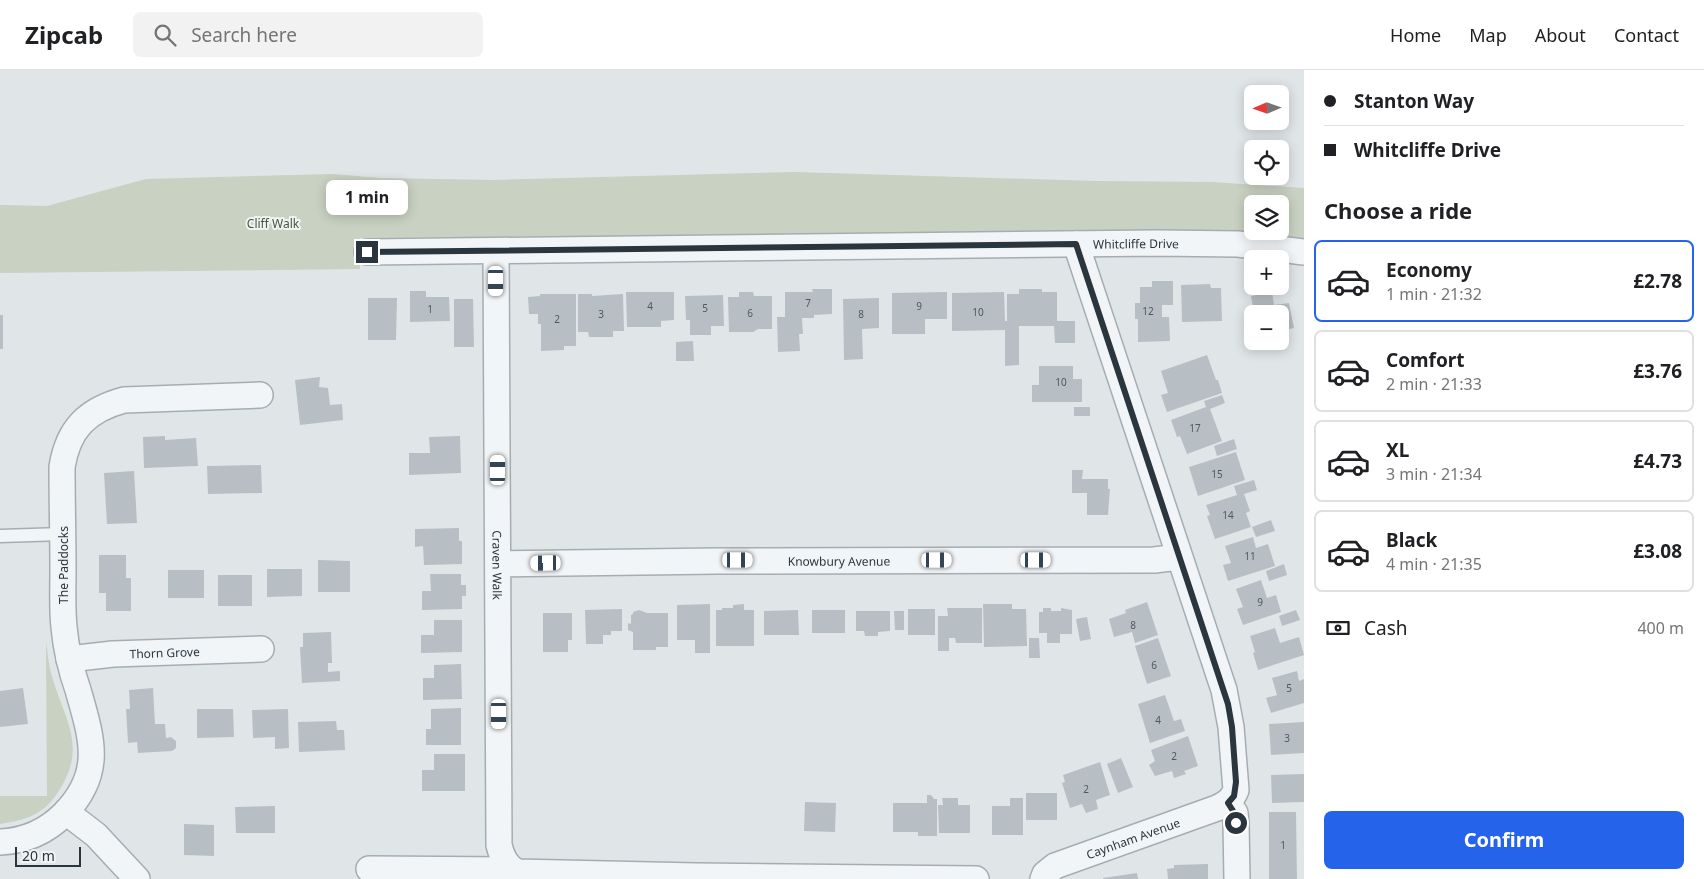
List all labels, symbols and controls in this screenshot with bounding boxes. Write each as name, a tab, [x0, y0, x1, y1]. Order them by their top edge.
search box	[133, 12, 483, 57]
text: Zipcab	[25, 18, 103, 51]
icon: search	[151, 21, 179, 49]
text: Search here	[191, 22, 297, 48]
text: Home	[1390, 23, 1441, 47]
text: Map	[1469, 23, 1507, 47]
text: About	[1535, 23, 1586, 47]
text: Contact	[1614, 23, 1679, 47]
north arrow	[1244, 85, 1289, 130]
map controls	[1244, 85, 1289, 350]
text: Stanton Way	[1354, 88, 1474, 114]
text: Whitcliffe Drive	[1354, 137, 1501, 163]
button: locate	[1244, 140, 1289, 185]
callout: 1 min	[326, 180, 408, 214]
text: 1 min	[345, 186, 389, 208]
button: layers	[1244, 195, 1289, 240]
text: Choose a ride	[1324, 195, 1472, 225]
park label: Cliff Walk	[247, 215, 300, 232]
street label: Whitcliffe Drive	[1093, 234, 1179, 252]
route end	[356, 241, 378, 263]
button: +	[1244, 250, 1289, 295]
text: Economy	[1386, 257, 1472, 283]
icon: car	[1326, 259, 1371, 304]
car	[488, 266, 503, 296]
text: £2.78	[1633, 268, 1682, 294]
text: 1 min · 21:32	[1386, 283, 1482, 305]
house number: 7	[805, 296, 811, 310]
house number: 4	[647, 299, 653, 313]
house number: 9	[916, 299, 922, 313]
house number: 5	[702, 301, 708, 315]
house number: 1	[427, 302, 433, 316]
house number: 12	[1142, 304, 1154, 318]
house number: 10	[972, 305, 984, 319]
button: −	[1244, 305, 1289, 350]
house number: 6	[747, 306, 753, 320]
house number: 3	[598, 307, 604, 321]
house number: 8	[858, 307, 864, 321]
house number: 2	[554, 312, 560, 326]
text: Comfort	[1386, 347, 1465, 373]
icon: car	[1326, 349, 1371, 394]
text: £3.76	[1633, 358, 1682, 384]
text: 2 min · 21:33	[1386, 373, 1482, 395]
house number: 10	[1055, 375, 1067, 389]
house number: 17	[1189, 421, 1201, 435]
text: XL	[1386, 437, 1409, 463]
icon: car	[1326, 439, 1371, 484]
text: £4.73	[1633, 448, 1682, 474]
car	[490, 455, 505, 485]
text: 3 min · 21:34	[1386, 463, 1482, 485]
house number: 15	[1211, 467, 1223, 481]
house number: 14	[1222, 508, 1234, 522]
street label: The Paddocks	[55, 526, 72, 604]
text: Black	[1386, 527, 1437, 553]
icon: car	[1326, 529, 1371, 574]
street label: Craven Walk	[489, 530, 506, 600]
text: £3.08	[1633, 538, 1682, 564]
house number: 11	[1244, 549, 1256, 563]
street label: Knowbury Avenue	[788, 552, 890, 569]
car	[723, 553, 753, 568]
car	[922, 553, 952, 568]
car	[1021, 553, 1051, 568]
text: 4 min · 21:35	[1386, 553, 1482, 575]
car	[530, 555, 561, 571]
house number: 9	[1257, 595, 1263, 609]
icon: cash	[1324, 614, 1352, 642]
text: Cash	[1364, 615, 1408, 641]
text: 400 m	[1637, 617, 1684, 639]
house number: 8	[1130, 618, 1136, 632]
street label: Thorn Grove	[129, 643, 200, 662]
house number: 6	[1151, 658, 1157, 672]
house number: 5	[1286, 681, 1292, 695]
car	[491, 699, 506, 729]
house number: 4	[1155, 713, 1161, 727]
house number: 3	[1284, 731, 1290, 745]
house number: 2	[1171, 749, 1177, 763]
house number: 2	[1083, 782, 1089, 796]
button: Confirm	[1324, 811, 1684, 869]
route start	[1225, 812, 1247, 834]
street label: Caynham Avenue	[1084, 813, 1182, 863]
house number: 1	[1280, 838, 1286, 852]
scale bar	[15, 844, 81, 867]
text: 20 m	[22, 846, 55, 865]

